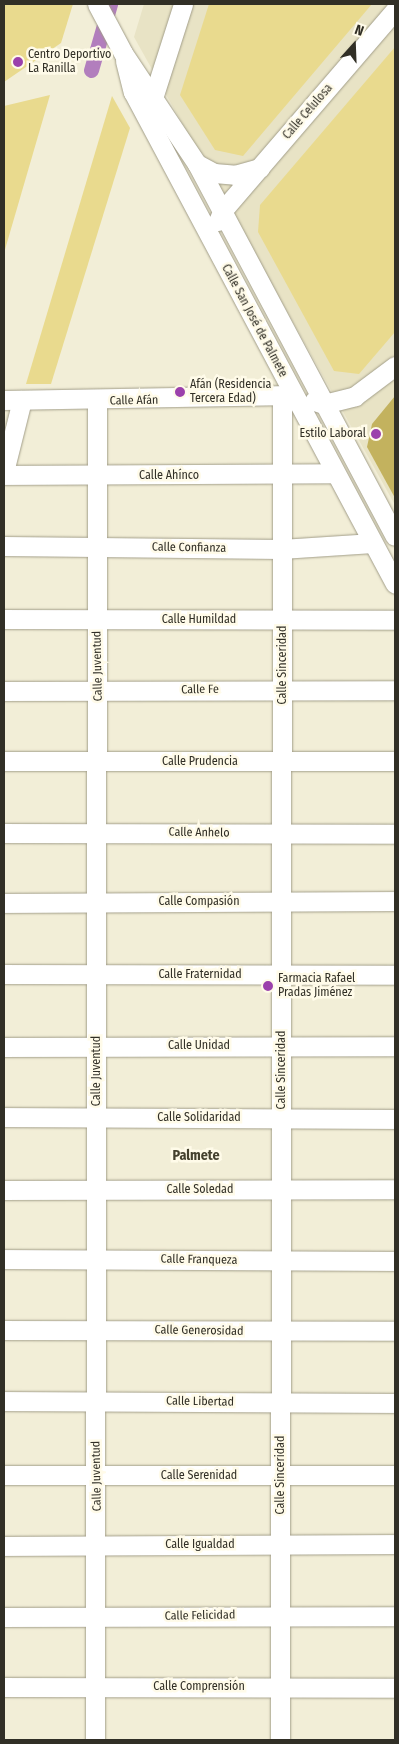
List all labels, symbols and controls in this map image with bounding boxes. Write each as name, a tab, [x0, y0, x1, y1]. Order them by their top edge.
north arrow	[329, 20, 379, 70]
text: N	[352, 21, 366, 40]
place label: Centro Deportivo La Ranilla	[28, 48, 111, 76]
marker: Centro Deportivo La Ranilla	[12, 56, 24, 68]
street label: Calle Celulosa	[280, 81, 336, 143]
street label: Calle San José de Palmete	[218, 262, 290, 380]
place label: Afán (Residencia Tercera Edad)	[190, 378, 271, 406]
marker: Afán (Residencia Tercera Edad)	[174, 386, 186, 398]
street label: Calle Afán	[110, 393, 158, 409]
place label: Estilo Laboral	[300, 427, 366, 441]
marker: Estilo Laboral	[370, 428, 382, 440]
street label: Calle Ahínco	[139, 469, 199, 483]
street label: Calle Confianza	[152, 540, 226, 556]
street label: Calle Humildad	[162, 613, 236, 627]
street label: Calle Sinceridad	[276, 626, 290, 704]
street label: Calle Juventud	[90, 631, 106, 701]
street label: Calle Fe	[181, 682, 219, 698]
street label: Calle Prudencia	[162, 755, 238, 769]
street label: Calle Anhelo	[168, 825, 230, 841]
street label: Calle Compasión	[158, 895, 240, 909]
street label: Calle Fraternidad	[158, 968, 242, 982]
place label: Farmacia Rafael Pradas Jiménez	[278, 972, 355, 1000]
marker: Farmacia Rafael Pradas Jiménez	[262, 980, 274, 992]
street label: Calle Sinceridad	[275, 1031, 289, 1109]
street label: Calle Juventud	[90, 1036, 104, 1106]
street label: Calle Unidad	[168, 1039, 230, 1053]
street label: Calle Solidaridad	[157, 1111, 241, 1125]
district label: Palmete	[172, 1148, 220, 1164]
street label: Calle Soledad	[167, 1183, 233, 1197]
street label: Calle Franqueza	[161, 1252, 237, 1268]
street label: Calle Generosidad	[154, 1323, 244, 1339]
street label: Calle Libertad	[166, 1394, 234, 1410]
street label: Calle Sinceridad	[274, 1436, 288, 1514]
street label: Calle Juventud	[89, 1441, 105, 1511]
street label: Calle Serenidad	[161, 1469, 237, 1483]
street label: Calle Igualdad	[165, 1538, 235, 1552]
street label: Calle Felicidad	[165, 1608, 235, 1624]
street label: Calle Comprensión	[153, 1680, 245, 1694]

